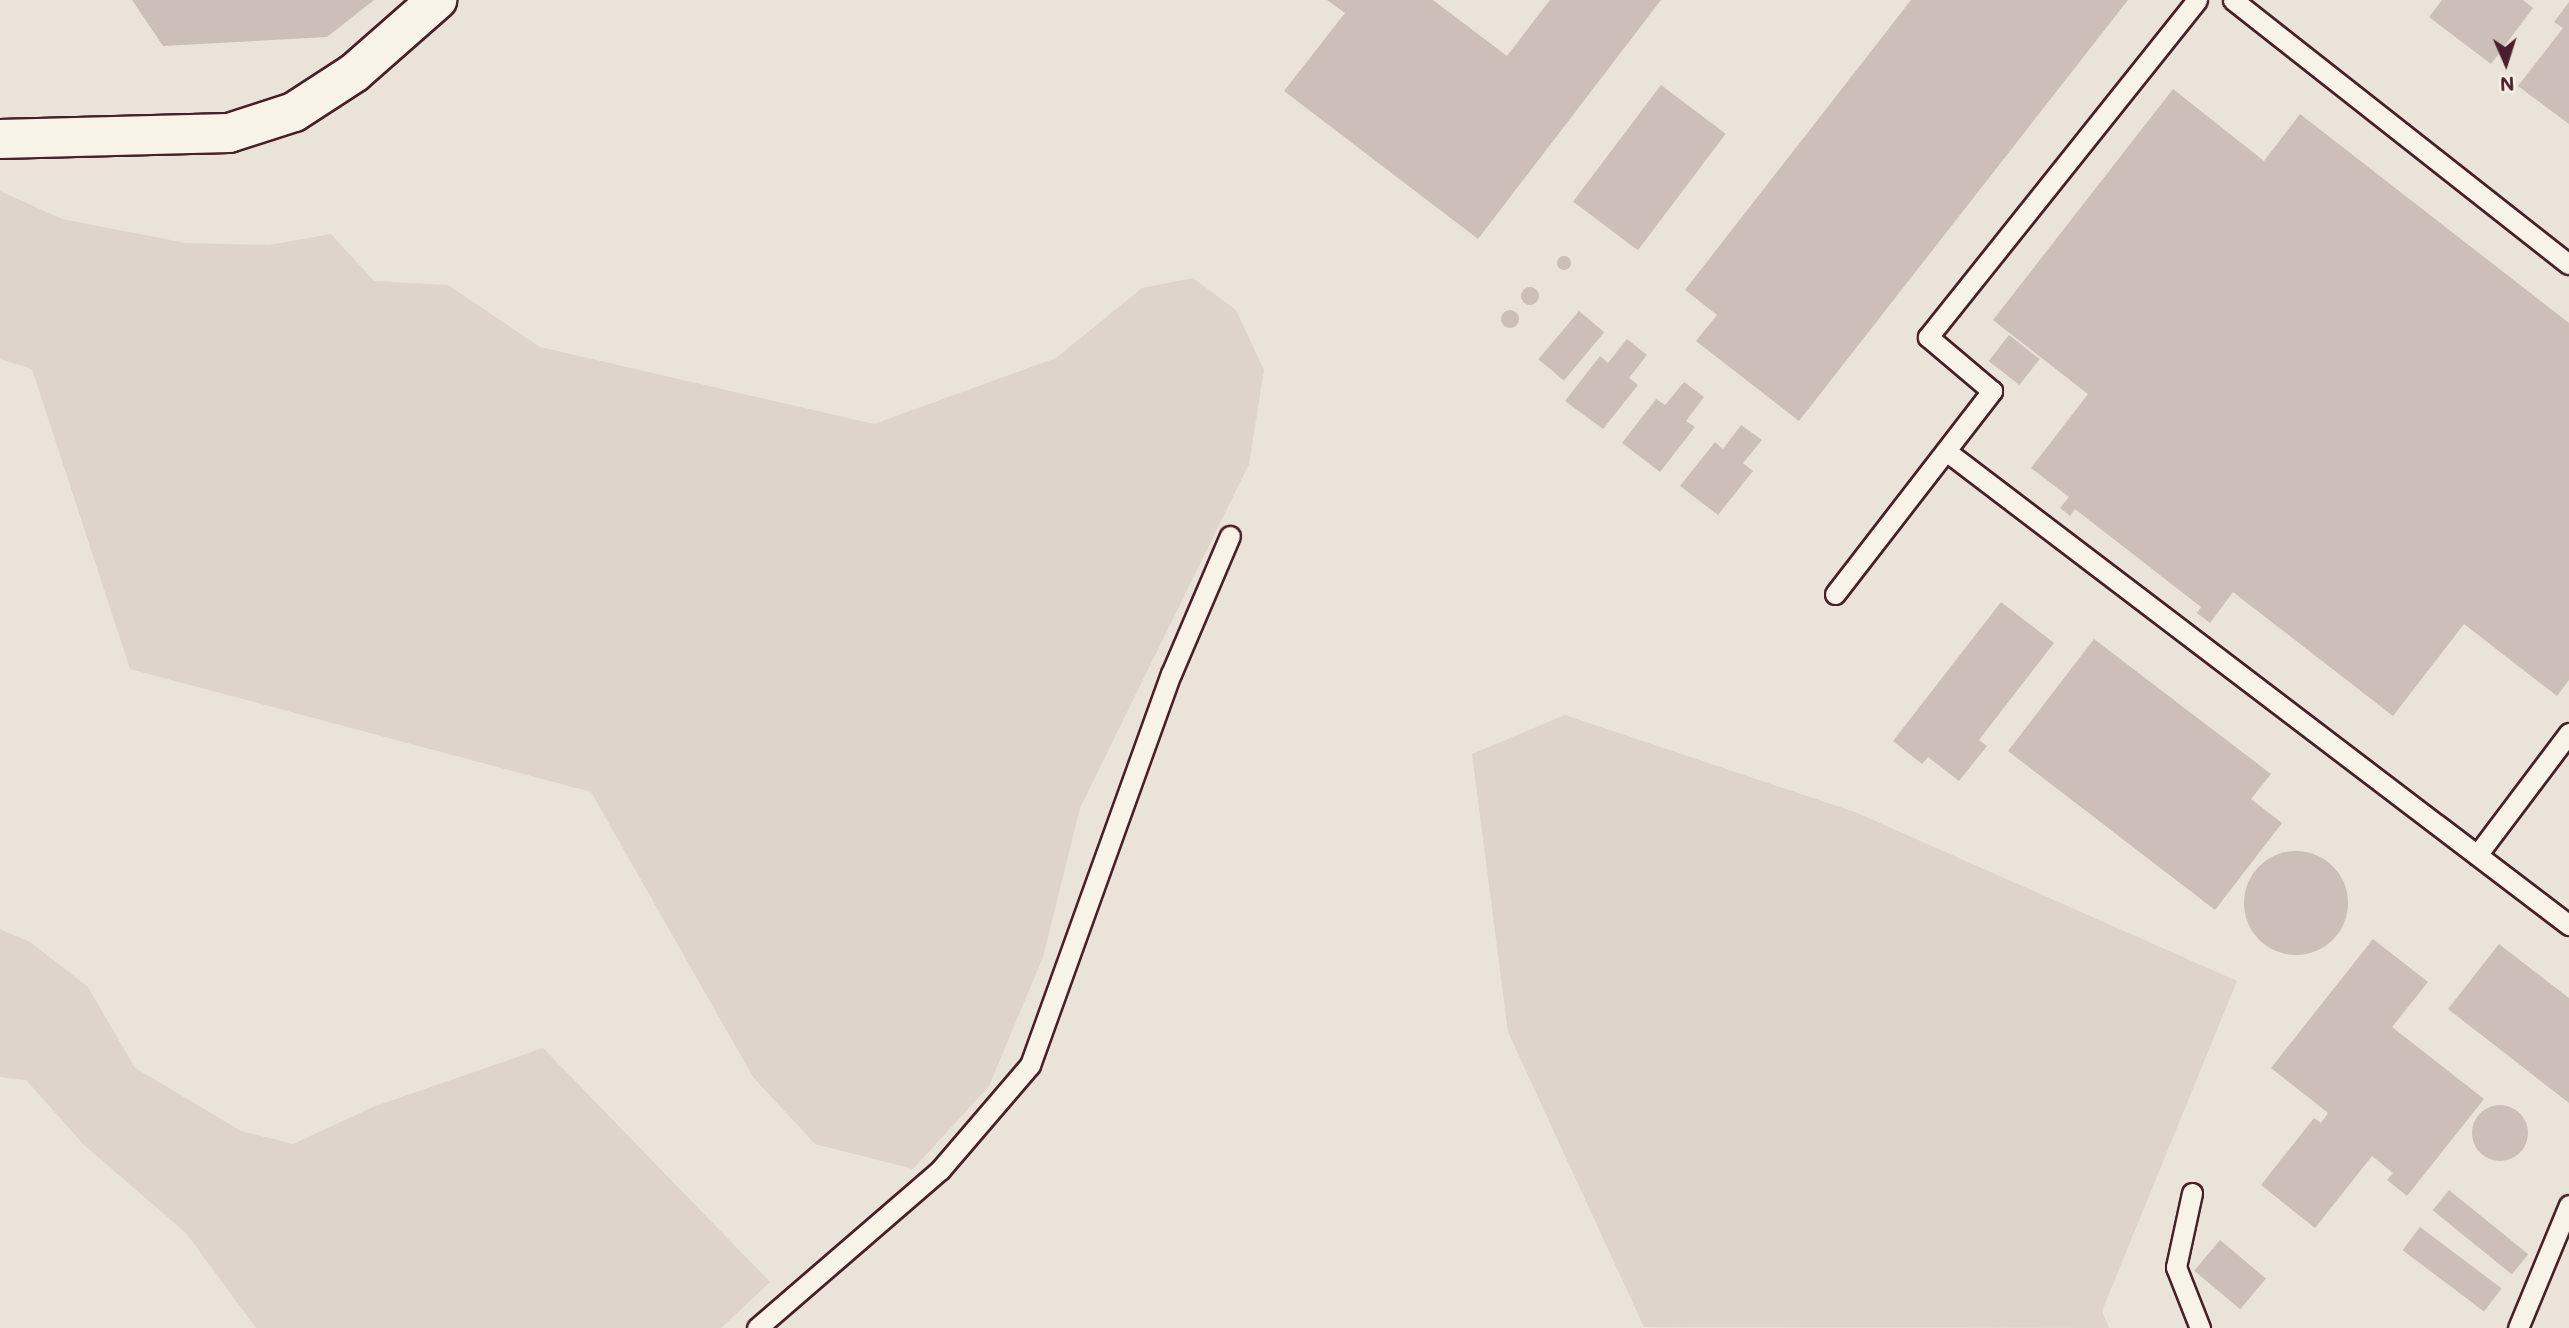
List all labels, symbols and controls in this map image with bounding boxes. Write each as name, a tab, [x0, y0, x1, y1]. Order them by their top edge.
north arrow	[2471, 28, 2541, 98]
text: N	[2499, 72, 2515, 97]

